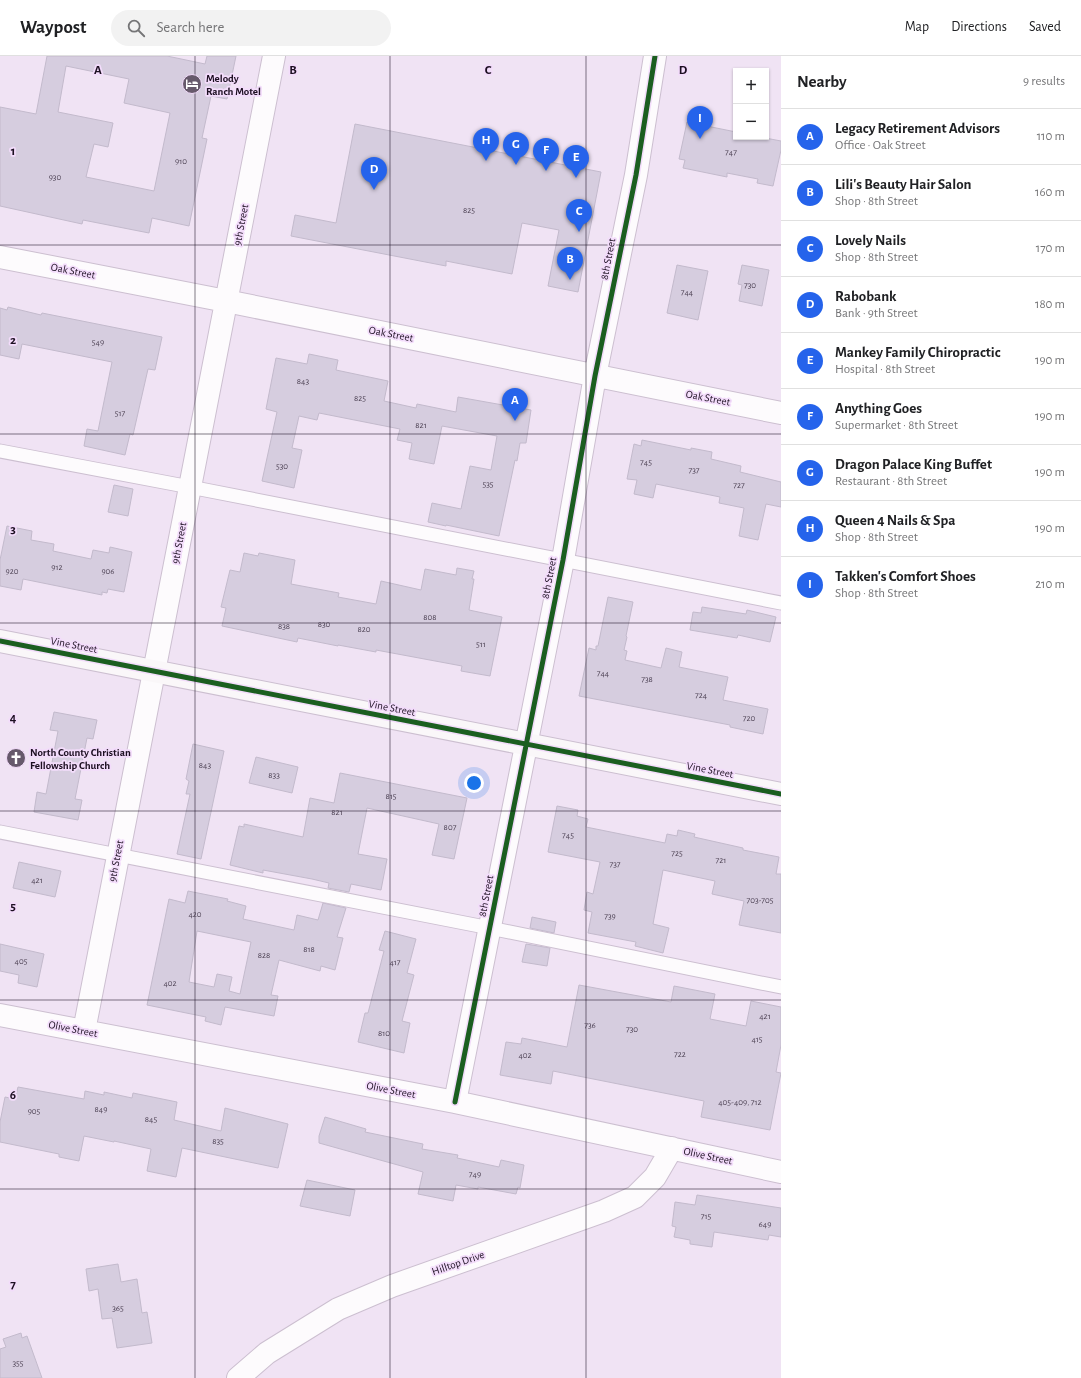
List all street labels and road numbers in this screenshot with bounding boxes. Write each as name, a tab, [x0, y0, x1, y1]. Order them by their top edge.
street label: 9th Street	[232, 203, 251, 247]
street label: 8th Street	[599, 237, 618, 281]
street label: Oak Street	[50, 261, 97, 281]
street label: Oak Street	[368, 324, 415, 344]
street label: Oak Street	[685, 388, 732, 408]
street label: 9th Street	[170, 521, 189, 565]
street label: 8th Street	[540, 556, 559, 600]
street label: Vine Street	[50, 635, 99, 655]
street label: Vine Street	[368, 698, 417, 718]
street label: Vine Street	[686, 760, 735, 780]
street label: 9th Street	[107, 839, 126, 883]
street label: 8th Street	[477, 874, 496, 918]
street label: Olive Street	[48, 1019, 99, 1039]
street label: Olive Street	[366, 1080, 417, 1100]
street label: Olive Street	[683, 1145, 734, 1167]
street label: Hilltop Drive	[430, 1249, 486, 1277]

